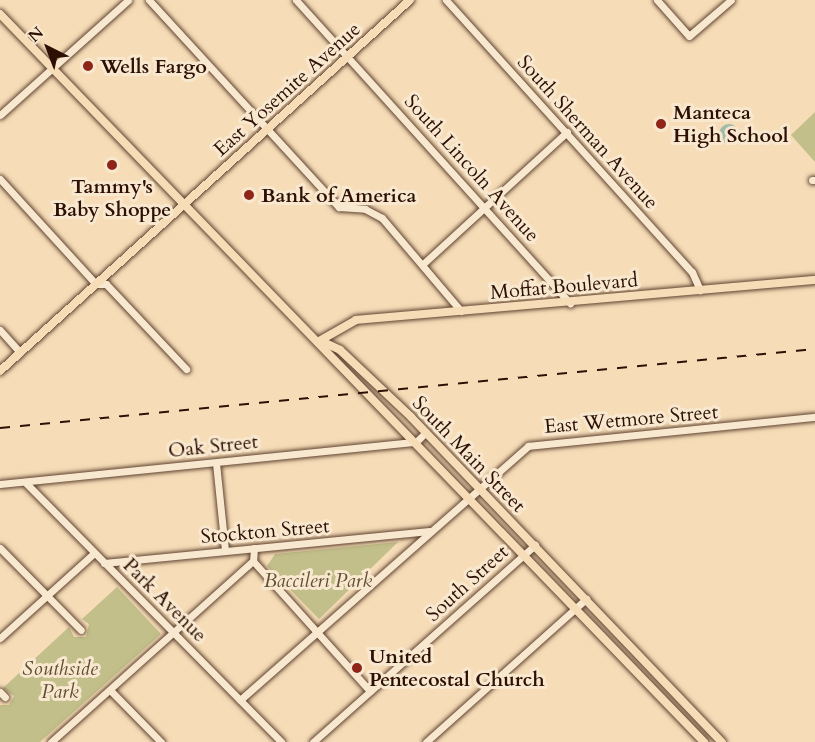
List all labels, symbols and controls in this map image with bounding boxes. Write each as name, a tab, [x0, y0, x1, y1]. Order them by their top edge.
street label: East Yosemite Avenue	[209, 17, 365, 161]
north arrow	[18, 18, 78, 78]
text: N	[23, 22, 48, 47]
street label: South Sherman Avenue	[513, 50, 663, 214]
place label: Wells Fargo	[100, 54, 207, 78]
marker: Wells Fargo	[81, 59, 95, 73]
street label: South Lincoln Avenue	[399, 89, 545, 247]
place label: Manteca High School	[673, 100, 789, 147]
marker: Manteca High School	[654, 117, 668, 131]
marker: Tammy's Baby Shoppe	[105, 158, 119, 172]
place label: Tammy's Baby Shoppe	[53, 174, 171, 221]
place label: Bank of America	[261, 183, 417, 207]
marker: Bank of America	[242, 188, 256, 202]
street label: Moffat Boulevard	[489, 268, 639, 304]
street label: South Main Street	[407, 391, 531, 517]
street label: East Wetmore Street	[543, 399, 719, 439]
street label: Oak Street	[167, 429, 259, 463]
street label: Stockton Street	[200, 513, 330, 549]
street label: South Street	[421, 540, 513, 626]
street label: Park Avenue	[118, 553, 212, 647]
park label: Baccileri Park	[264, 568, 372, 592]
place label: United Pentecostal Church	[369, 644, 545, 691]
park label: Southside Park	[22, 657, 98, 704]
marker: United Pentecostal Church	[350, 661, 364, 675]

